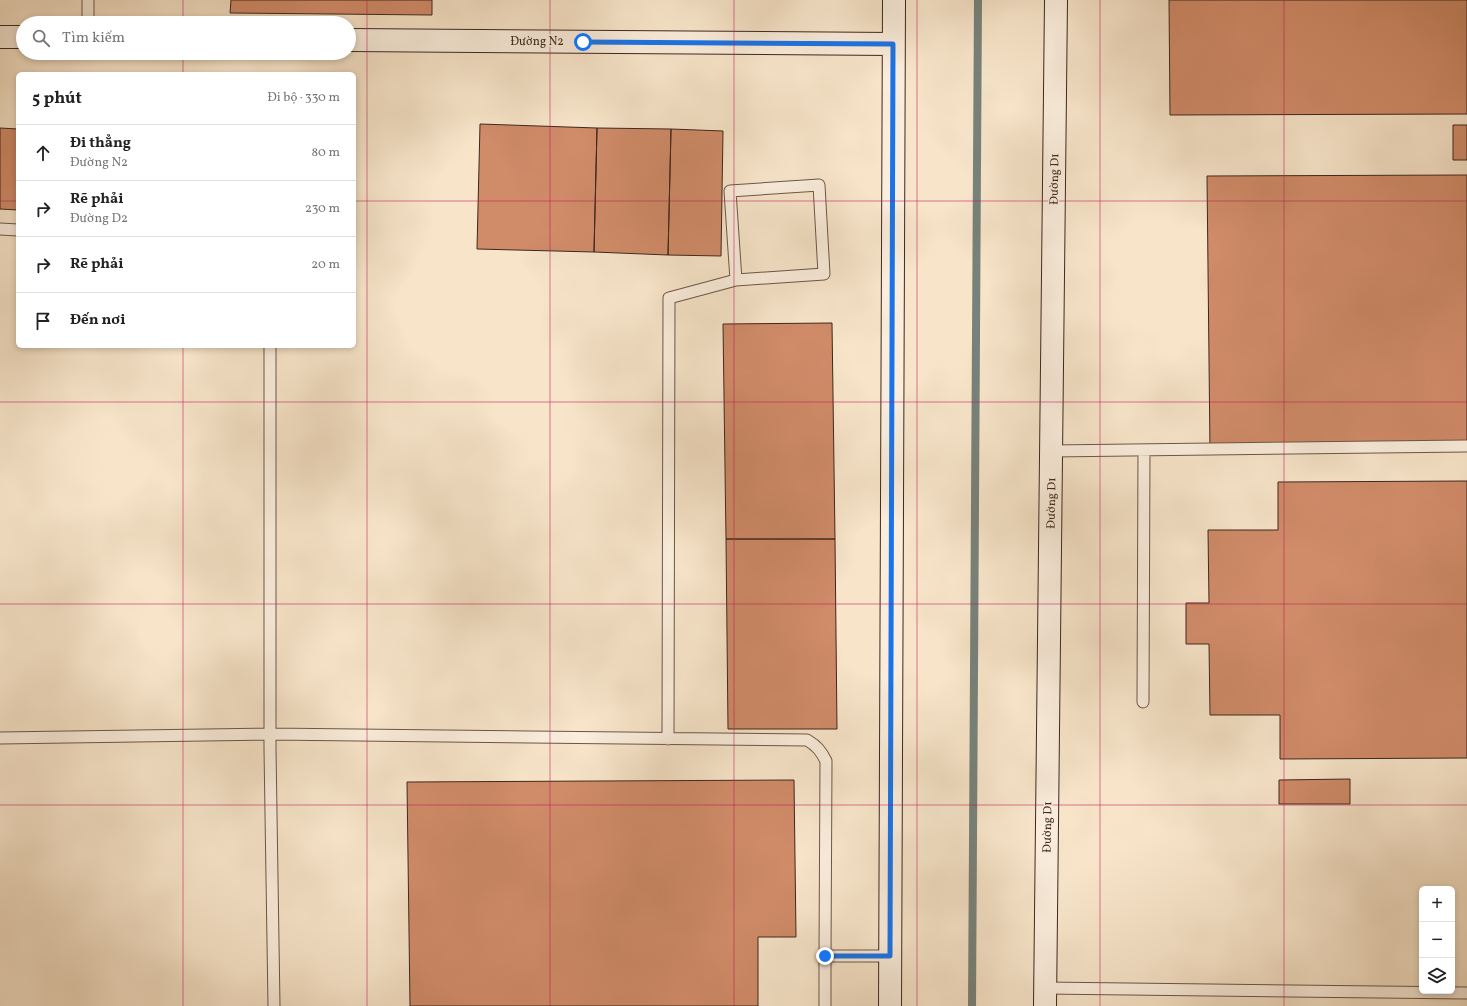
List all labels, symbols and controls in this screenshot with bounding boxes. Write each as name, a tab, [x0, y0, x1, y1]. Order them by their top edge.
search box	[16, 16, 356, 60]
icon: search	[30, 27, 52, 49]
text: Tìm kiếm	[62, 28, 125, 49]
route start	[574, 33, 592, 51]
street label: Đường N2	[510, 34, 564, 50]
text: 5 phút	[32, 87, 82, 110]
text: Đi bộ · 330 m	[267, 89, 340, 107]
text: Đi thẳng	[70, 133, 131, 154]
icon: ahead	[32, 142, 54, 164]
text: 80 m	[311, 144, 340, 162]
street label: Đường D1	[1047, 153, 1063, 205]
text: Đường N2	[70, 154, 128, 172]
text: Rẽ phải	[70, 189, 124, 210]
icon: right	[32, 198, 54, 220]
text: 230 m	[305, 200, 340, 218]
text: Đường D2	[70, 210, 128, 228]
icon: right	[32, 254, 54, 276]
text: Rẽ phải	[70, 254, 124, 275]
text: 20 m	[311, 256, 340, 274]
icon: arrive	[32, 310, 54, 332]
text: Đến nơi	[70, 310, 126, 331]
street label: Đường D1	[1044, 477, 1060, 529]
street label: Đường D1	[1040, 801, 1056, 853]
map controls	[1419, 886, 1455, 994]
button: +	[1419, 886, 1455, 922]
button: −	[1419, 922, 1455, 958]
route end	[816, 947, 834, 965]
button: layers	[1419, 958, 1455, 994]

